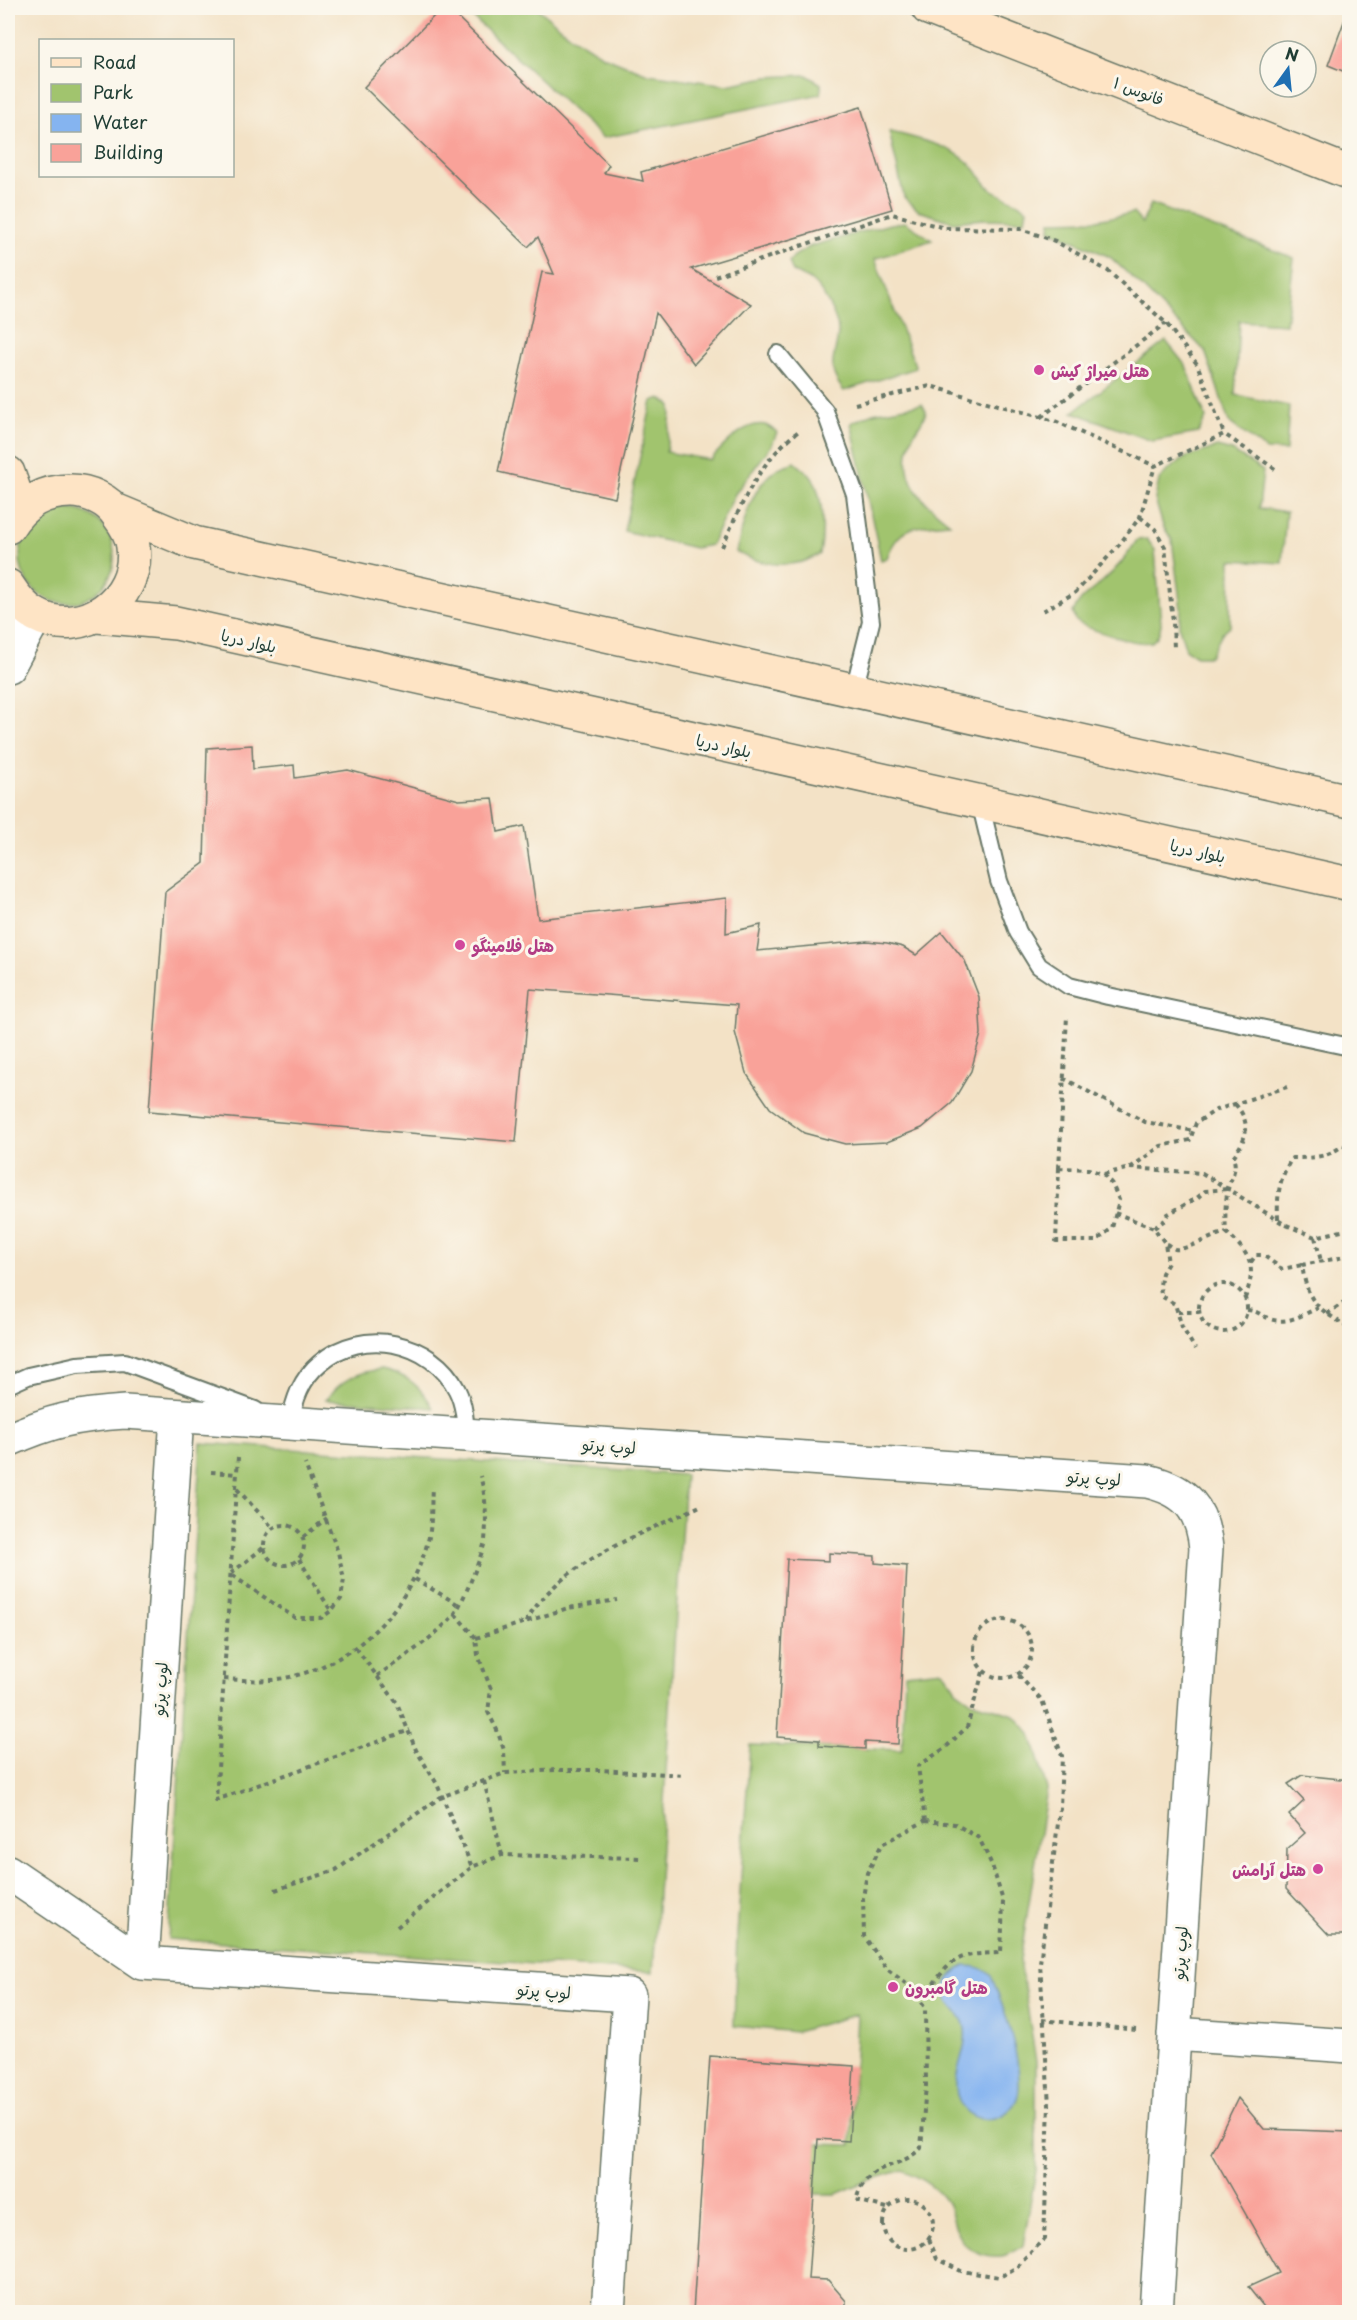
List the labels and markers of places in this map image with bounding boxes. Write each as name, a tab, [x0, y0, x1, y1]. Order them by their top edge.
place label: هتل میراژ کیش	[1051, 358, 1149, 382]
marker: هتل میراژ کیش	[1032, 363, 1046, 377]
place label: هتل فلامینگو	[471, 933, 554, 957]
marker: هتل فلامینگو	[453, 938, 467, 952]
place label: هتل آرامش	[1232, 1857, 1306, 1881]
marker: هتل آرامش	[1311, 1862, 1325, 1876]
place label: هتل گامبرون	[905, 1975, 988, 1999]
marker: هتل گامبرون	[886, 1980, 900, 1994]

